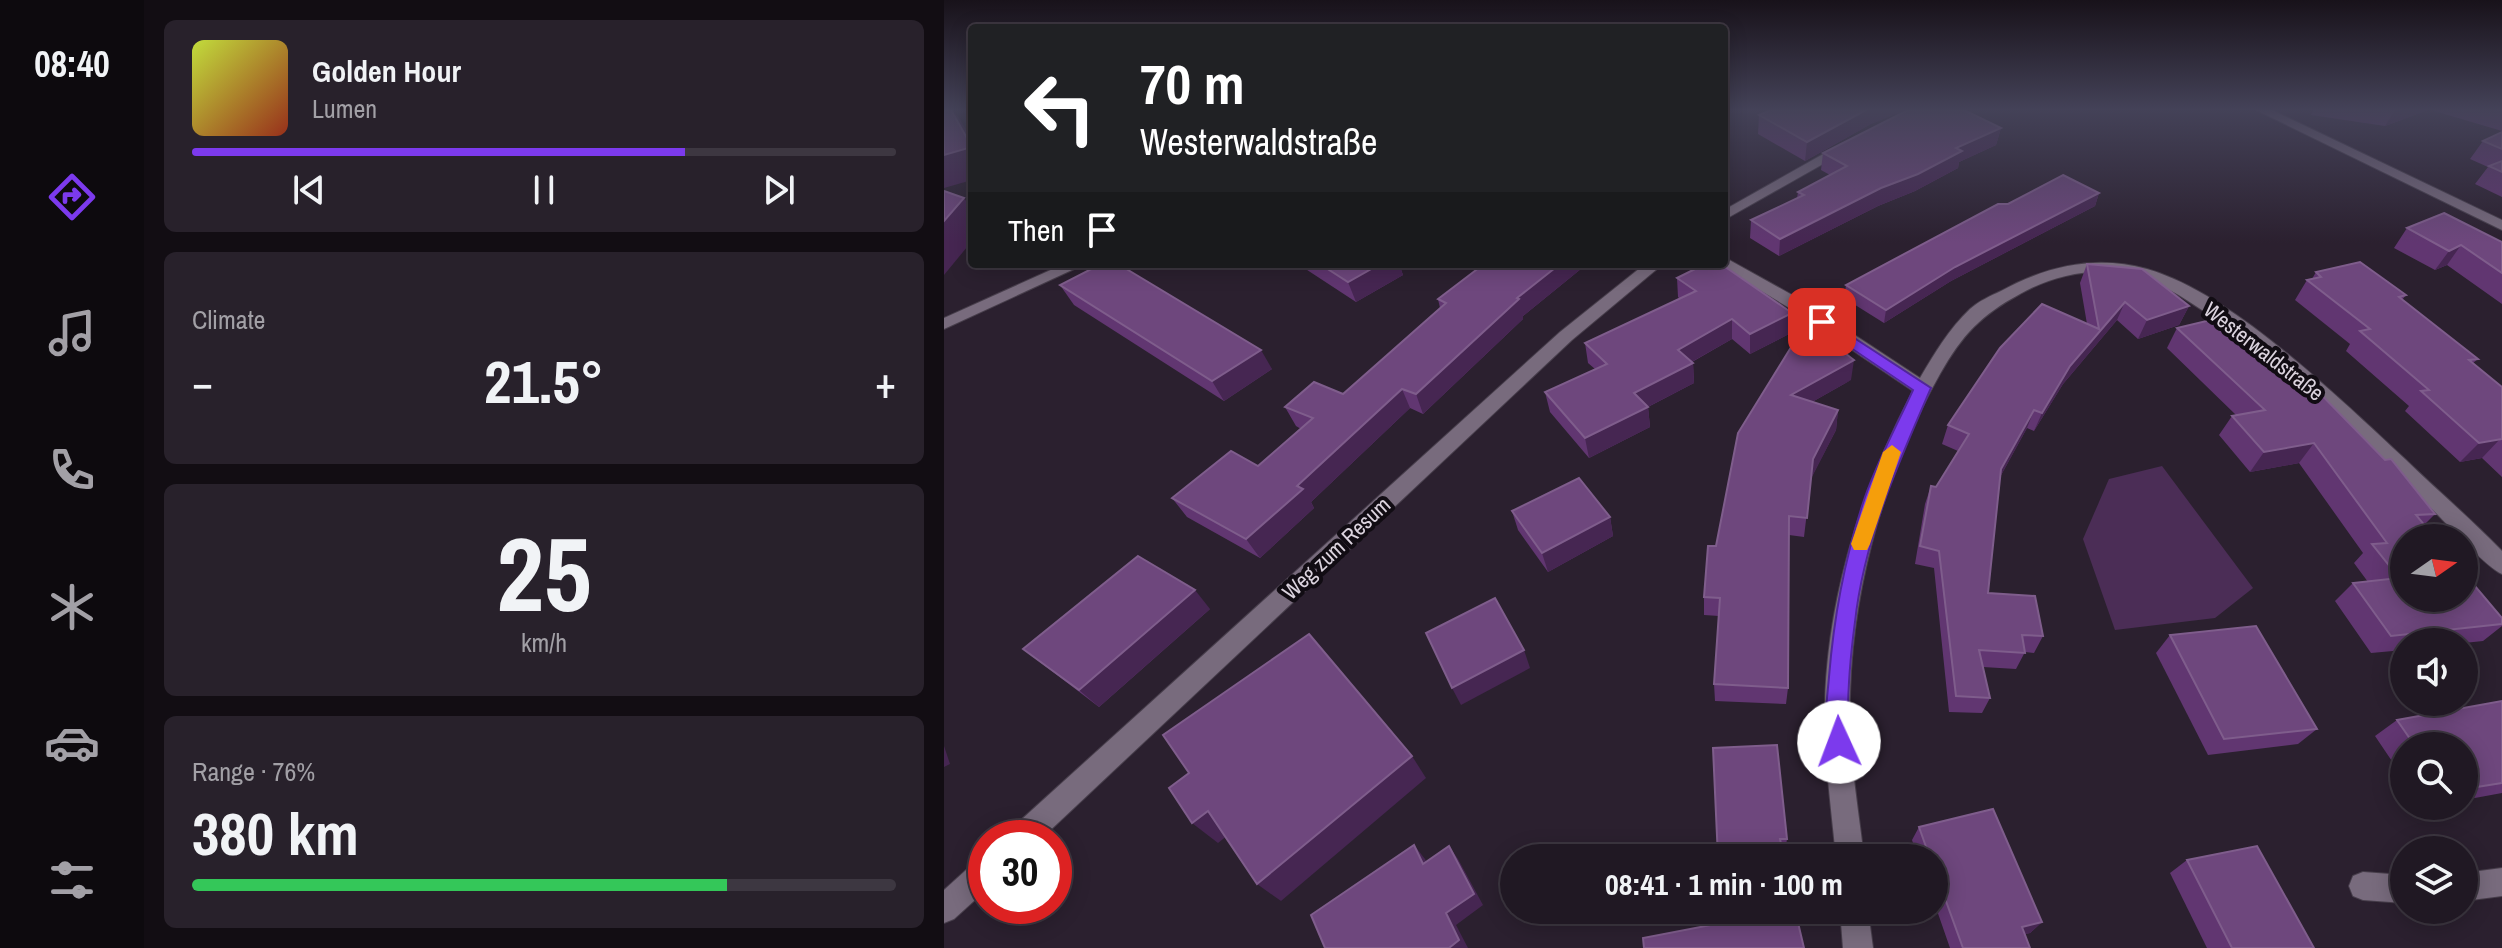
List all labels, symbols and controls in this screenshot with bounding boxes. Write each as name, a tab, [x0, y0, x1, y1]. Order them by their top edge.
text: 08:40	[34, 40, 110, 88]
text: 70 m	[1140, 46, 1245, 121]
text: Golden Hour	[312, 51, 461, 91]
icon: left	[1008, 56, 1112, 160]
text: Lumen	[312, 91, 377, 126]
text: Westerwaldstraße	[1140, 118, 1377, 166]
icon: previous	[287, 168, 331, 212]
icon: pause	[522, 168, 566, 212]
icon: next	[757, 168, 801, 212]
icon: directions	[44, 169, 100, 225]
icon: arrive	[1080, 208, 1124, 252]
text: Then	[1008, 210, 1064, 250]
pin	[1788, 288, 1856, 356]
street label: Westerwaldstraße	[2198, 295, 2330, 407]
icon: arrive	[1800, 300, 1844, 344]
text: Climate	[192, 302, 265, 337]
icon: music	[44, 305, 100, 361]
text: 21.5°	[484, 341, 604, 422]
text: −	[192, 352, 213, 412]
text: +	[875, 352, 896, 412]
icon: phone	[44, 442, 100, 498]
street label: Weg zum Resum	[1275, 490, 1397, 606]
text: 25	[497, 503, 591, 643]
north arrow	[2390, 524, 2478, 612]
map controls	[2390, 524, 2478, 924]
icon: climate	[44, 579, 100, 635]
text: km/h	[521, 625, 567, 660]
button: sound	[2390, 628, 2478, 716]
position arrow	[1797, 700, 1881, 784]
icon: car	[44, 715, 100, 771]
button: search	[2390, 732, 2478, 820]
text: Range · 76%	[192, 754, 315, 789]
text: 380 km	[192, 793, 359, 874]
speed limit sign: 30	[968, 820, 1072, 924]
button: layers	[2390, 836, 2478, 924]
icon: filters	[44, 852, 100, 908]
text: 08:41 · 1 min · 100 m	[1605, 864, 1843, 904]

